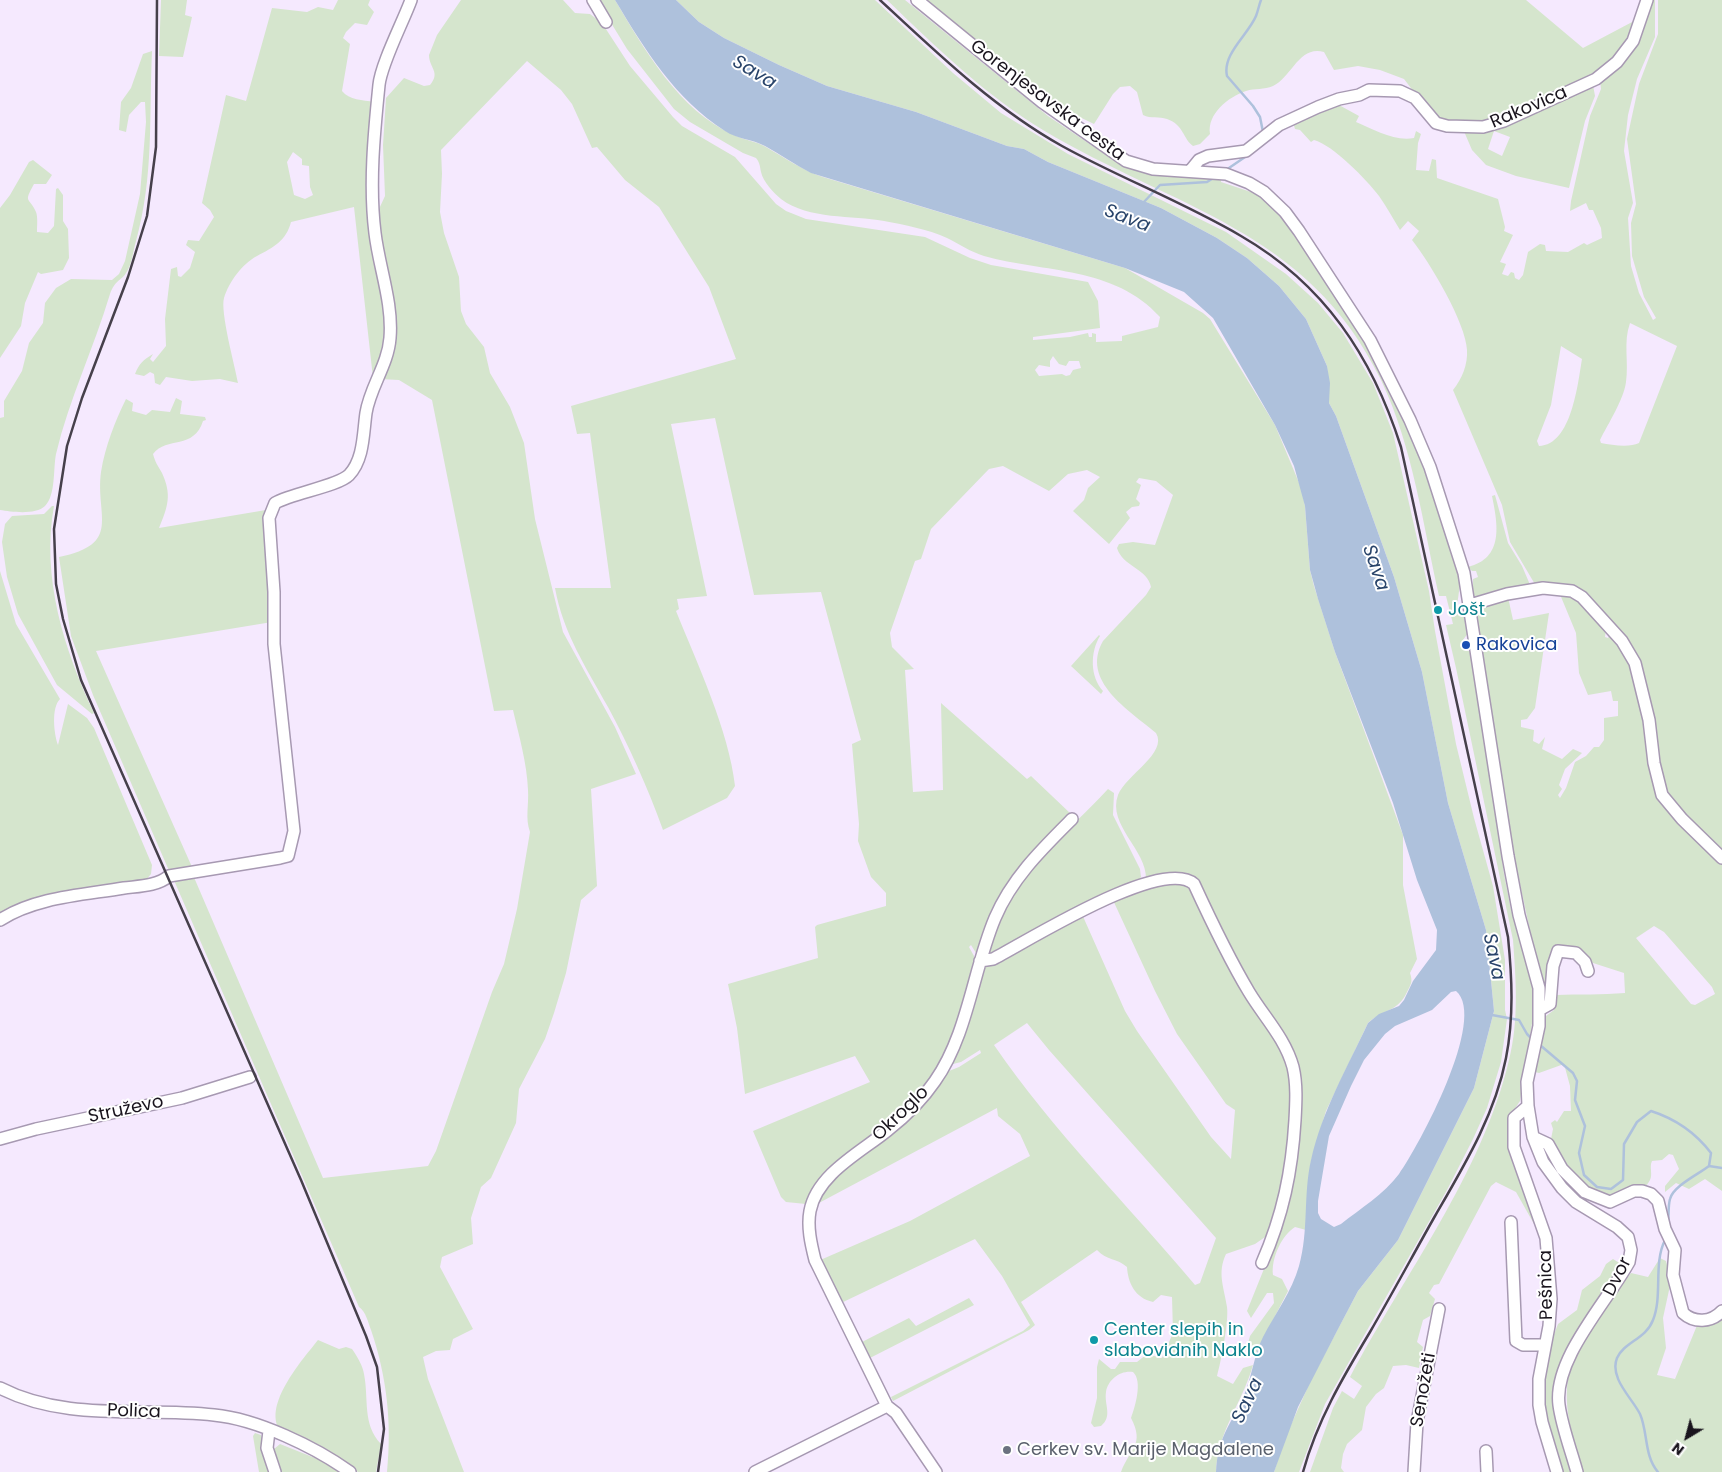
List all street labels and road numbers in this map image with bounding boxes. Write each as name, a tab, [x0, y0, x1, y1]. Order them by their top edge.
street label: Gorenjesavska cesta	[965, 36, 1129, 166]
street label: Rakovica	[1487, 82, 1571, 134]
street label: Okroglo	[868, 1082, 934, 1146]
street label: Struževo	[86, 1092, 166, 1128]
street label: Pešnica	[1536, 1250, 1558, 1320]
street label: Dvor	[1599, 1254, 1637, 1300]
street label: Senožeti	[1407, 1351, 1441, 1429]
street label: Polica	[107, 1400, 161, 1424]

